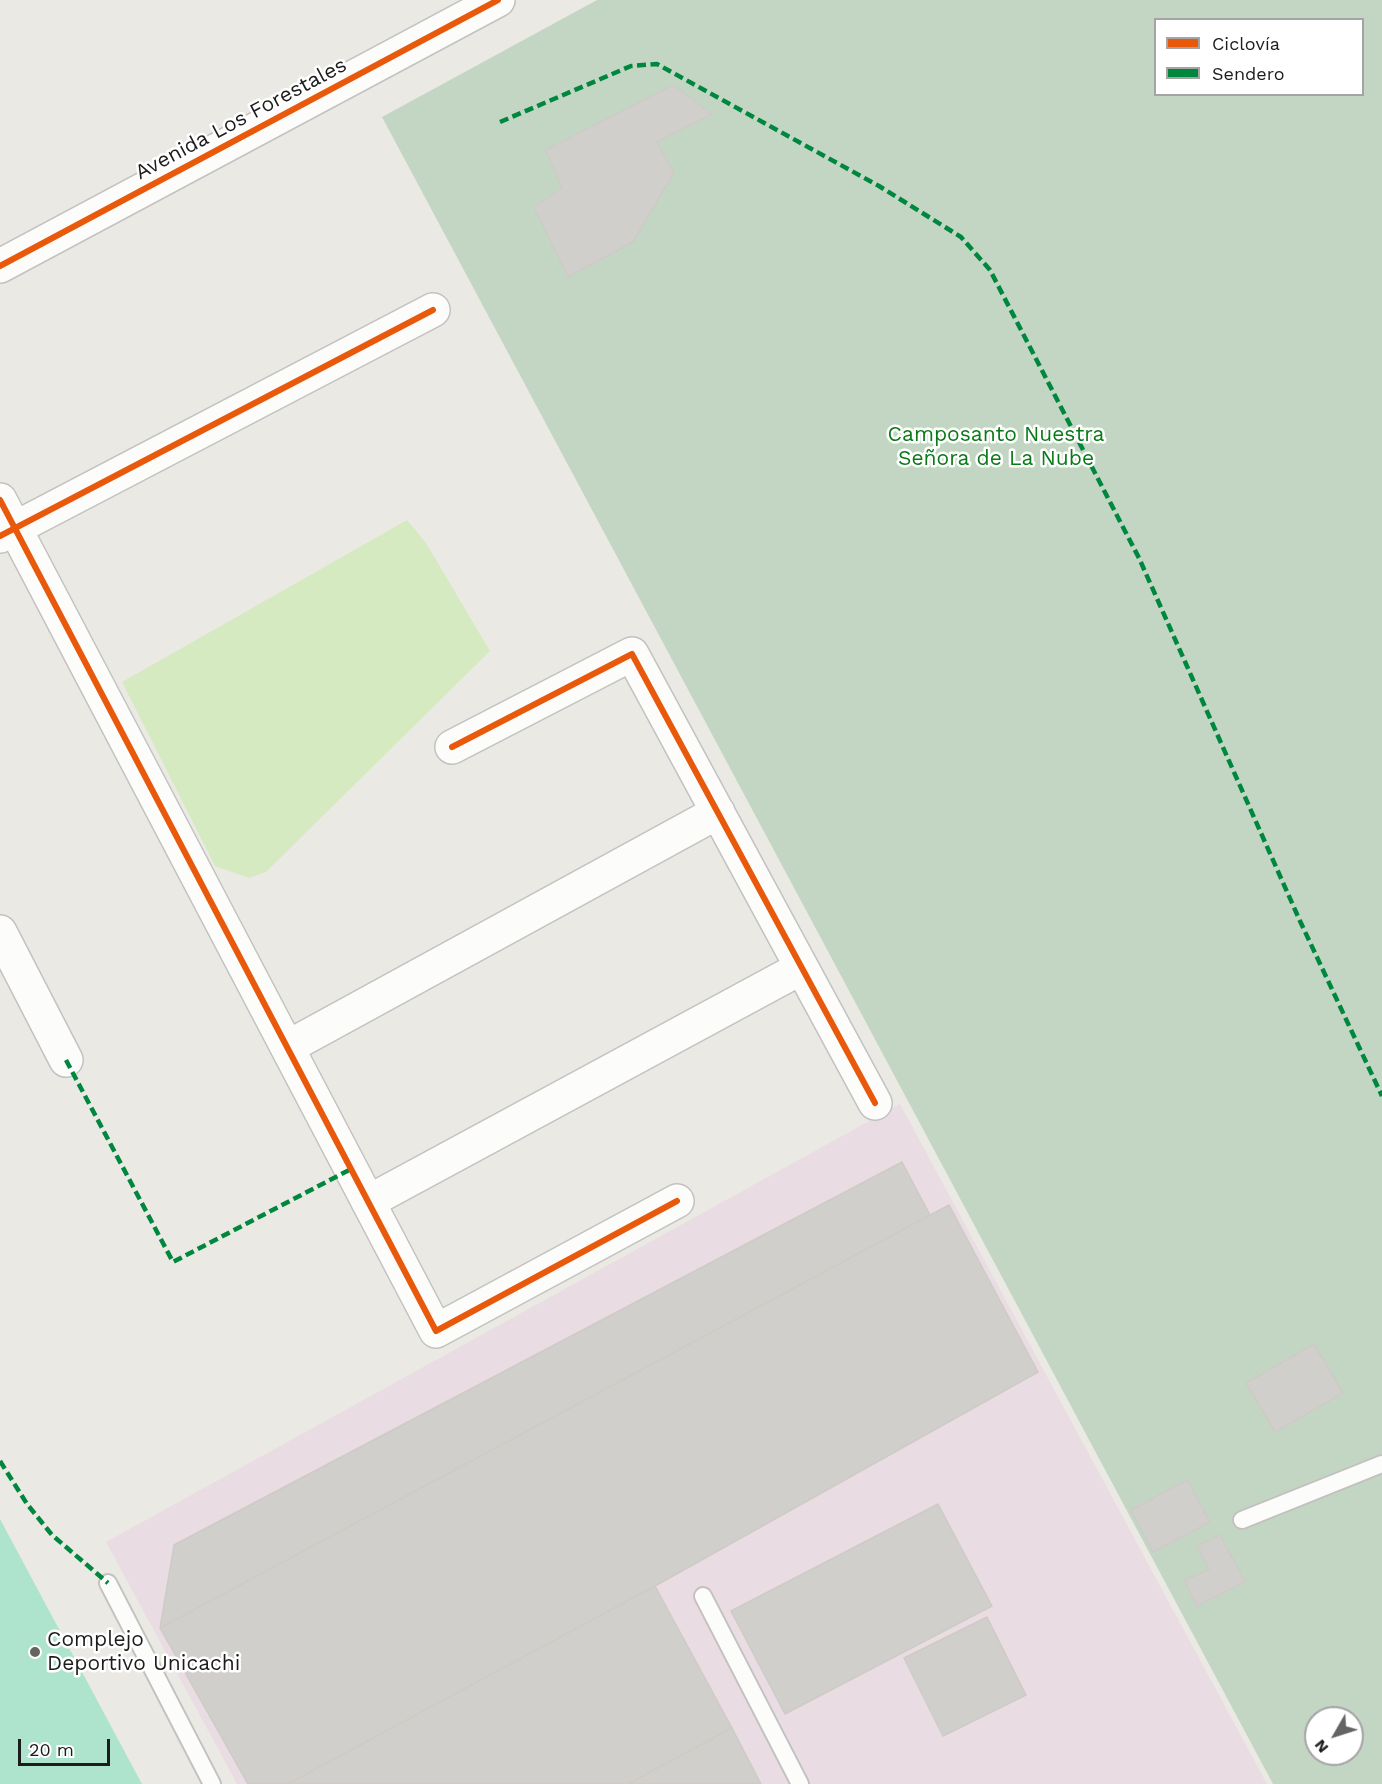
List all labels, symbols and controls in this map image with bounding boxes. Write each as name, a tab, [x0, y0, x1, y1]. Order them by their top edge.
legend	[1154, 18, 1364, 96]
text: Ciclovía	[1212, 33, 1280, 54]
street label: Avenida Los Forestales	[131, 52, 351, 186]
text: Sendero	[1212, 63, 1285, 84]
park label: Camposanto Nuestra Señora de La Nube	[888, 422, 1104, 472]
place label: Complejo Deportivo Unicachi	[47, 1627, 240, 1677]
marker: Complejo Deportivo Unicachi	[28, 1645, 42, 1659]
north arrow	[1304, 1706, 1364, 1766]
scale bar	[21, 1727, 112, 1765]
text: N	[1310, 1736, 1332, 1757]
text: 20 m	[29, 1739, 74, 1760]

